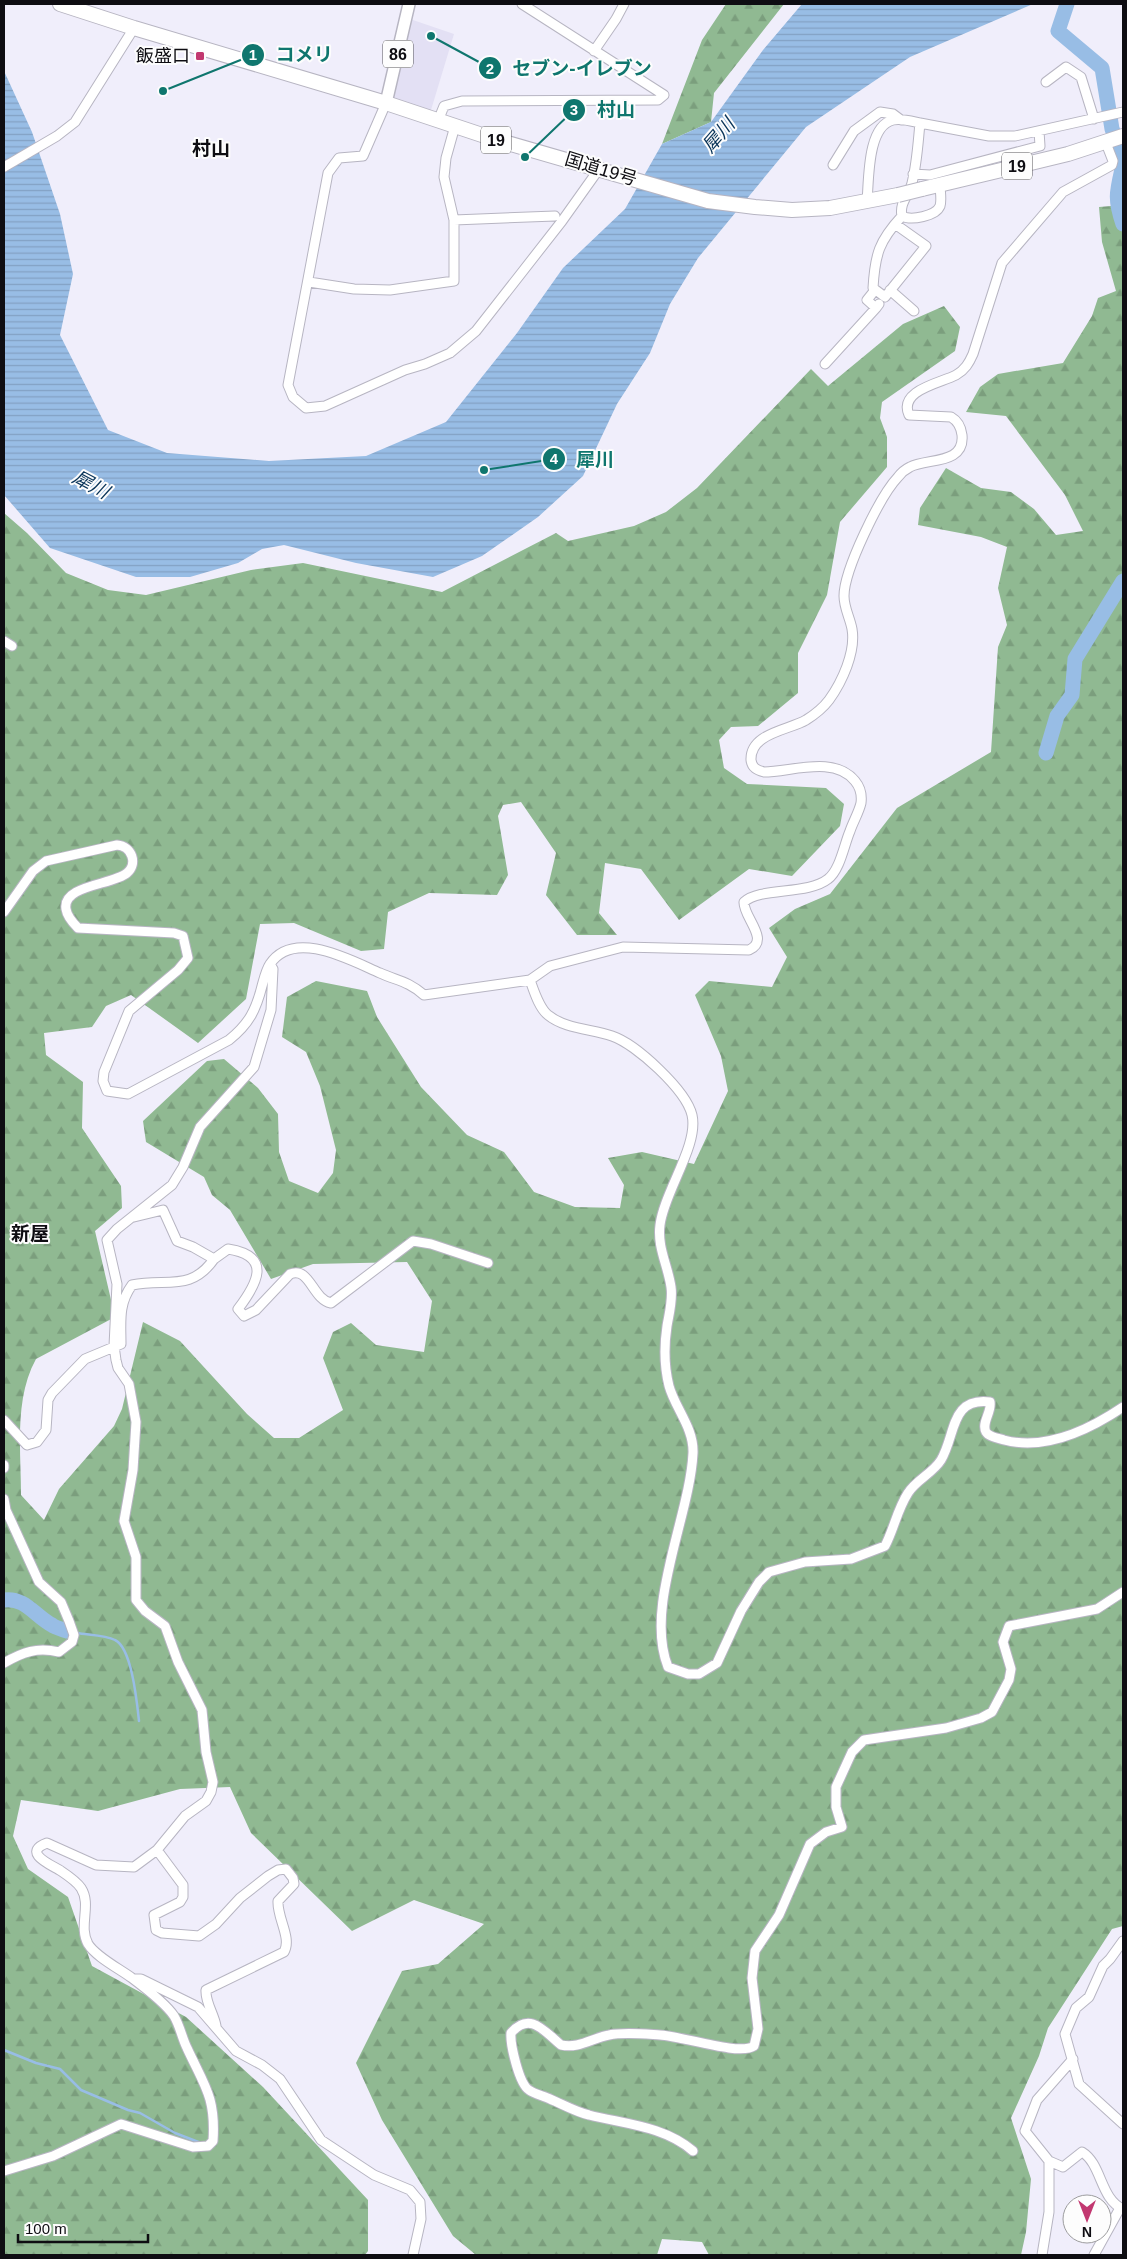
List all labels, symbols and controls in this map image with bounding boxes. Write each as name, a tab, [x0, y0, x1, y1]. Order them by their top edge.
callout: コメリ	[241, 38, 343, 72]
road number: 86	[383, 41, 413, 68]
text: コメリ	[275, 44, 333, 65]
place label: 飯盛口	[136, 46, 190, 66]
text: 1	[249, 46, 257, 63]
marker: 飯盛口	[194, 50, 206, 62]
callout: セブン-イレブン	[477, 51, 662, 85]
text: セブン-イレブン	[512, 58, 652, 79]
text: 2	[486, 60, 494, 77]
callout: 村山	[562, 93, 645, 127]
text: 村山	[597, 99, 635, 120]
text: 3	[570, 101, 578, 118]
water label: 犀川	[698, 113, 740, 157]
road number: 19	[481, 126, 511, 154]
district label: 村山	[192, 138, 230, 159]
street label: 国道19号	[563, 149, 639, 189]
road number: 19	[1002, 153, 1032, 180]
callout: 犀川	[541, 442, 624, 476]
text: 犀川	[576, 449, 614, 470]
text: 4	[550, 450, 559, 467]
water label: 犀川	[69, 466, 114, 504]
district label: 新屋	[11, 1223, 49, 1244]
north arrow	[1062, 2194, 1112, 2244]
scale bar	[18, 2212, 148, 2244]
text: 100 m	[25, 2220, 67, 2237]
text: N	[1082, 2224, 1092, 2240]

